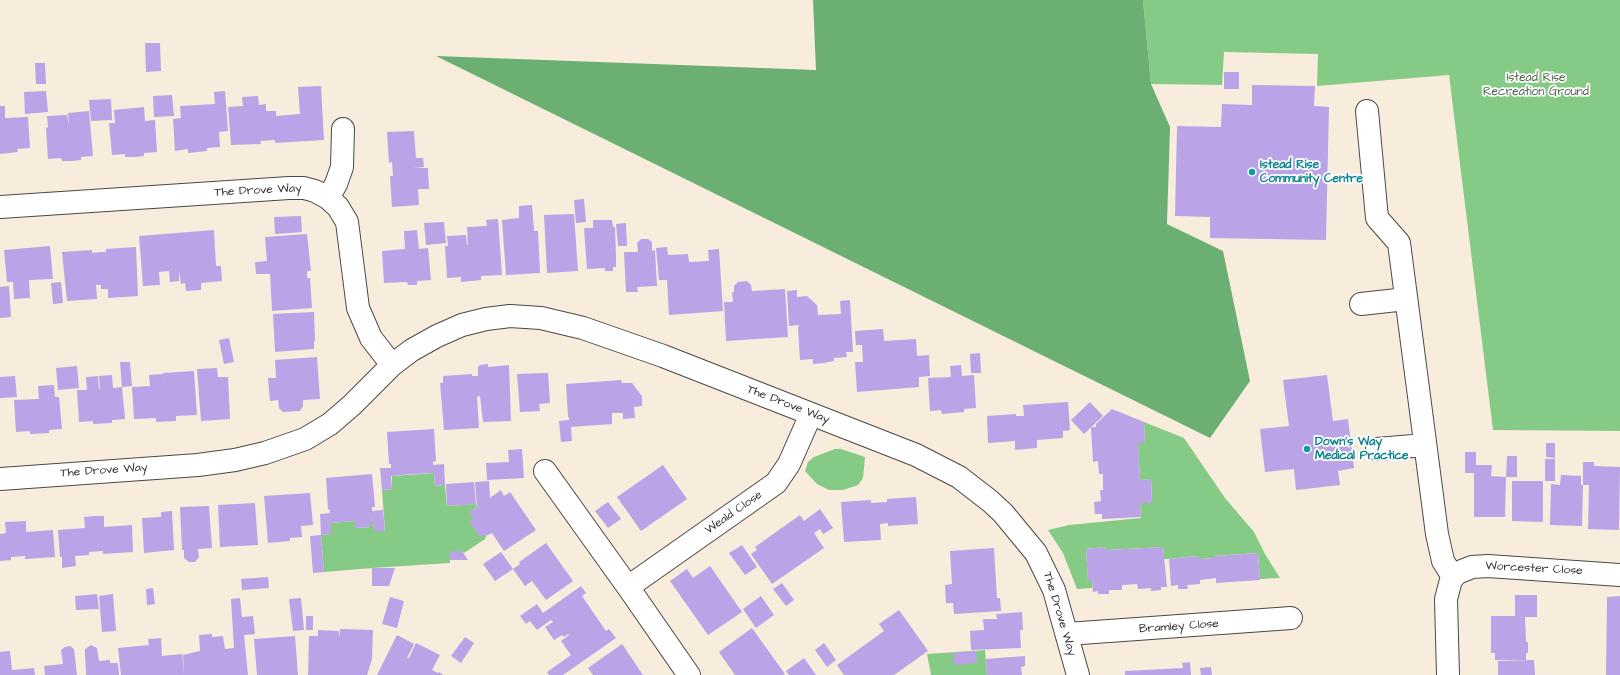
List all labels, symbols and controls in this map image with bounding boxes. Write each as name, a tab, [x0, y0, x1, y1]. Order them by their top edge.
park label: Istead Rise Recreation Ground	[1483, 71, 1589, 99]
place label: Istead Rise Community Centre	[1260, 158, 1363, 186]
marker: Istead Rise Community Centre	[1247, 167, 1257, 177]
street label: The Drove Way	[214, 182, 302, 200]
street label: The Drove Way	[745, 383, 831, 427]
place label: Down's Way Medical Practice	[1315, 435, 1409, 463]
marker: Down's Way Medical Practice	[1302, 444, 1312, 454]
street label: The Drove Way	[60, 461, 148, 481]
street label: Weald Close	[703, 488, 765, 538]
street label: Worcester Close	[1485, 559, 1583, 579]
street label: The Drove Way	[1039, 570, 1079, 658]
street label: Bramley Close	[1139, 617, 1219, 637]

